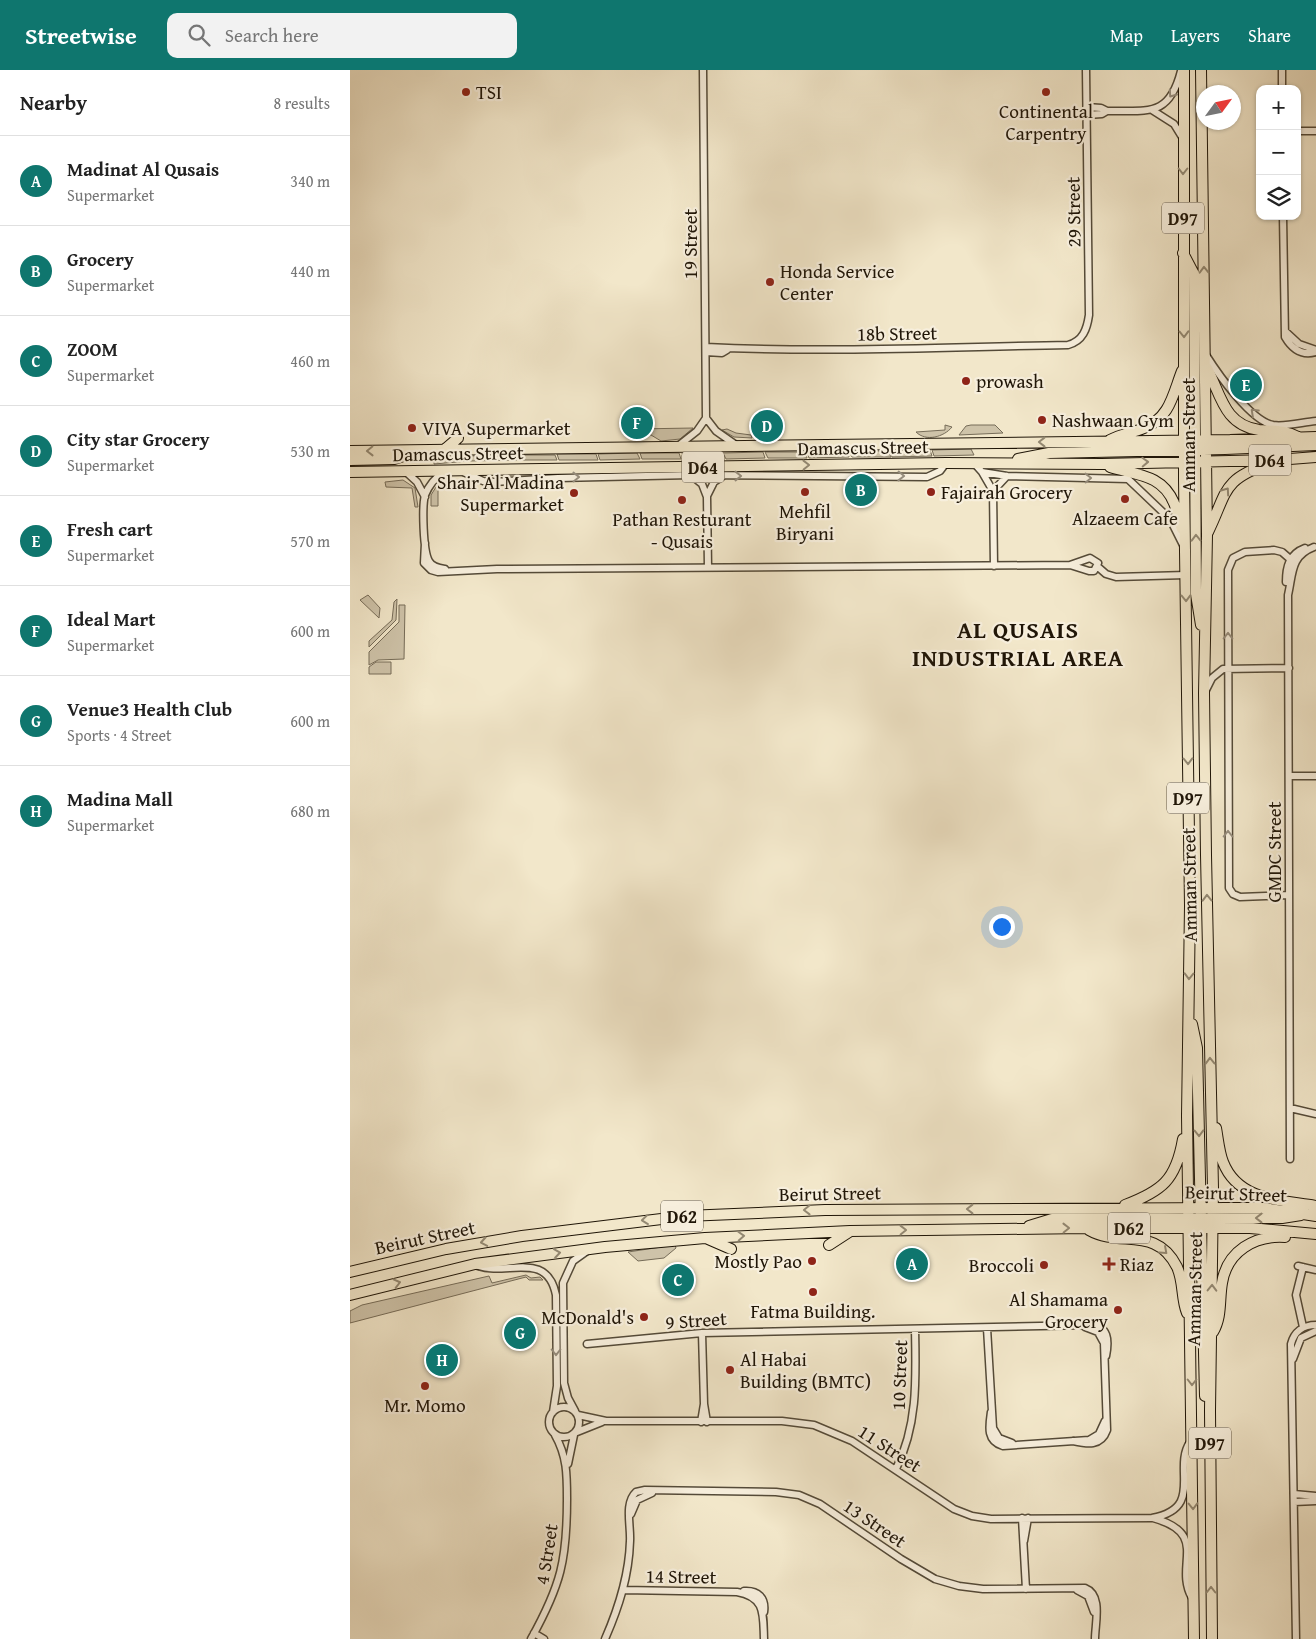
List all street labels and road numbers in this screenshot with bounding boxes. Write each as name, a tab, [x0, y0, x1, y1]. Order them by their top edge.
street label: 29 Street	[1058, 176, 1088, 248]
road number: D97	[1162, 202, 1204, 234]
street label: 19 Street	[676, 208, 704, 279]
street label: 18b Street	[857, 318, 938, 348]
street label: Amman Street	[1174, 377, 1202, 492]
street label: Damascus Street	[797, 432, 929, 462]
street label: Damascus Street	[392, 438, 524, 468]
road number: D64	[1249, 444, 1291, 476]
road number: D64	[682, 452, 724, 482]
road number: D97	[1167, 782, 1209, 814]
street label: GMDC Street	[1260, 801, 1288, 902]
street label: Amman Street	[1174, 827, 1204, 942]
street label: Beirut Street	[1184, 1177, 1288, 1209]
street label: Beirut Street	[779, 1178, 882, 1208]
road number: D62	[661, 1200, 703, 1232]
road number: D62	[1108, 1212, 1150, 1244]
street label: Beirut Street	[372, 1213, 478, 1261]
street label: Amman Street	[1179, 1231, 1209, 1346]
street label: 9 Street	[664, 1304, 728, 1336]
street label: 10 Street	[884, 1339, 914, 1411]
street label: 11 Street	[853, 1417, 927, 1479]
road number: D97	[1189, 1428, 1231, 1459]
street label: 13 Street	[838, 1492, 912, 1554]
street label: 4 Street	[527, 1521, 565, 1587]
street label: 14 Street	[645, 1561, 717, 1591]

